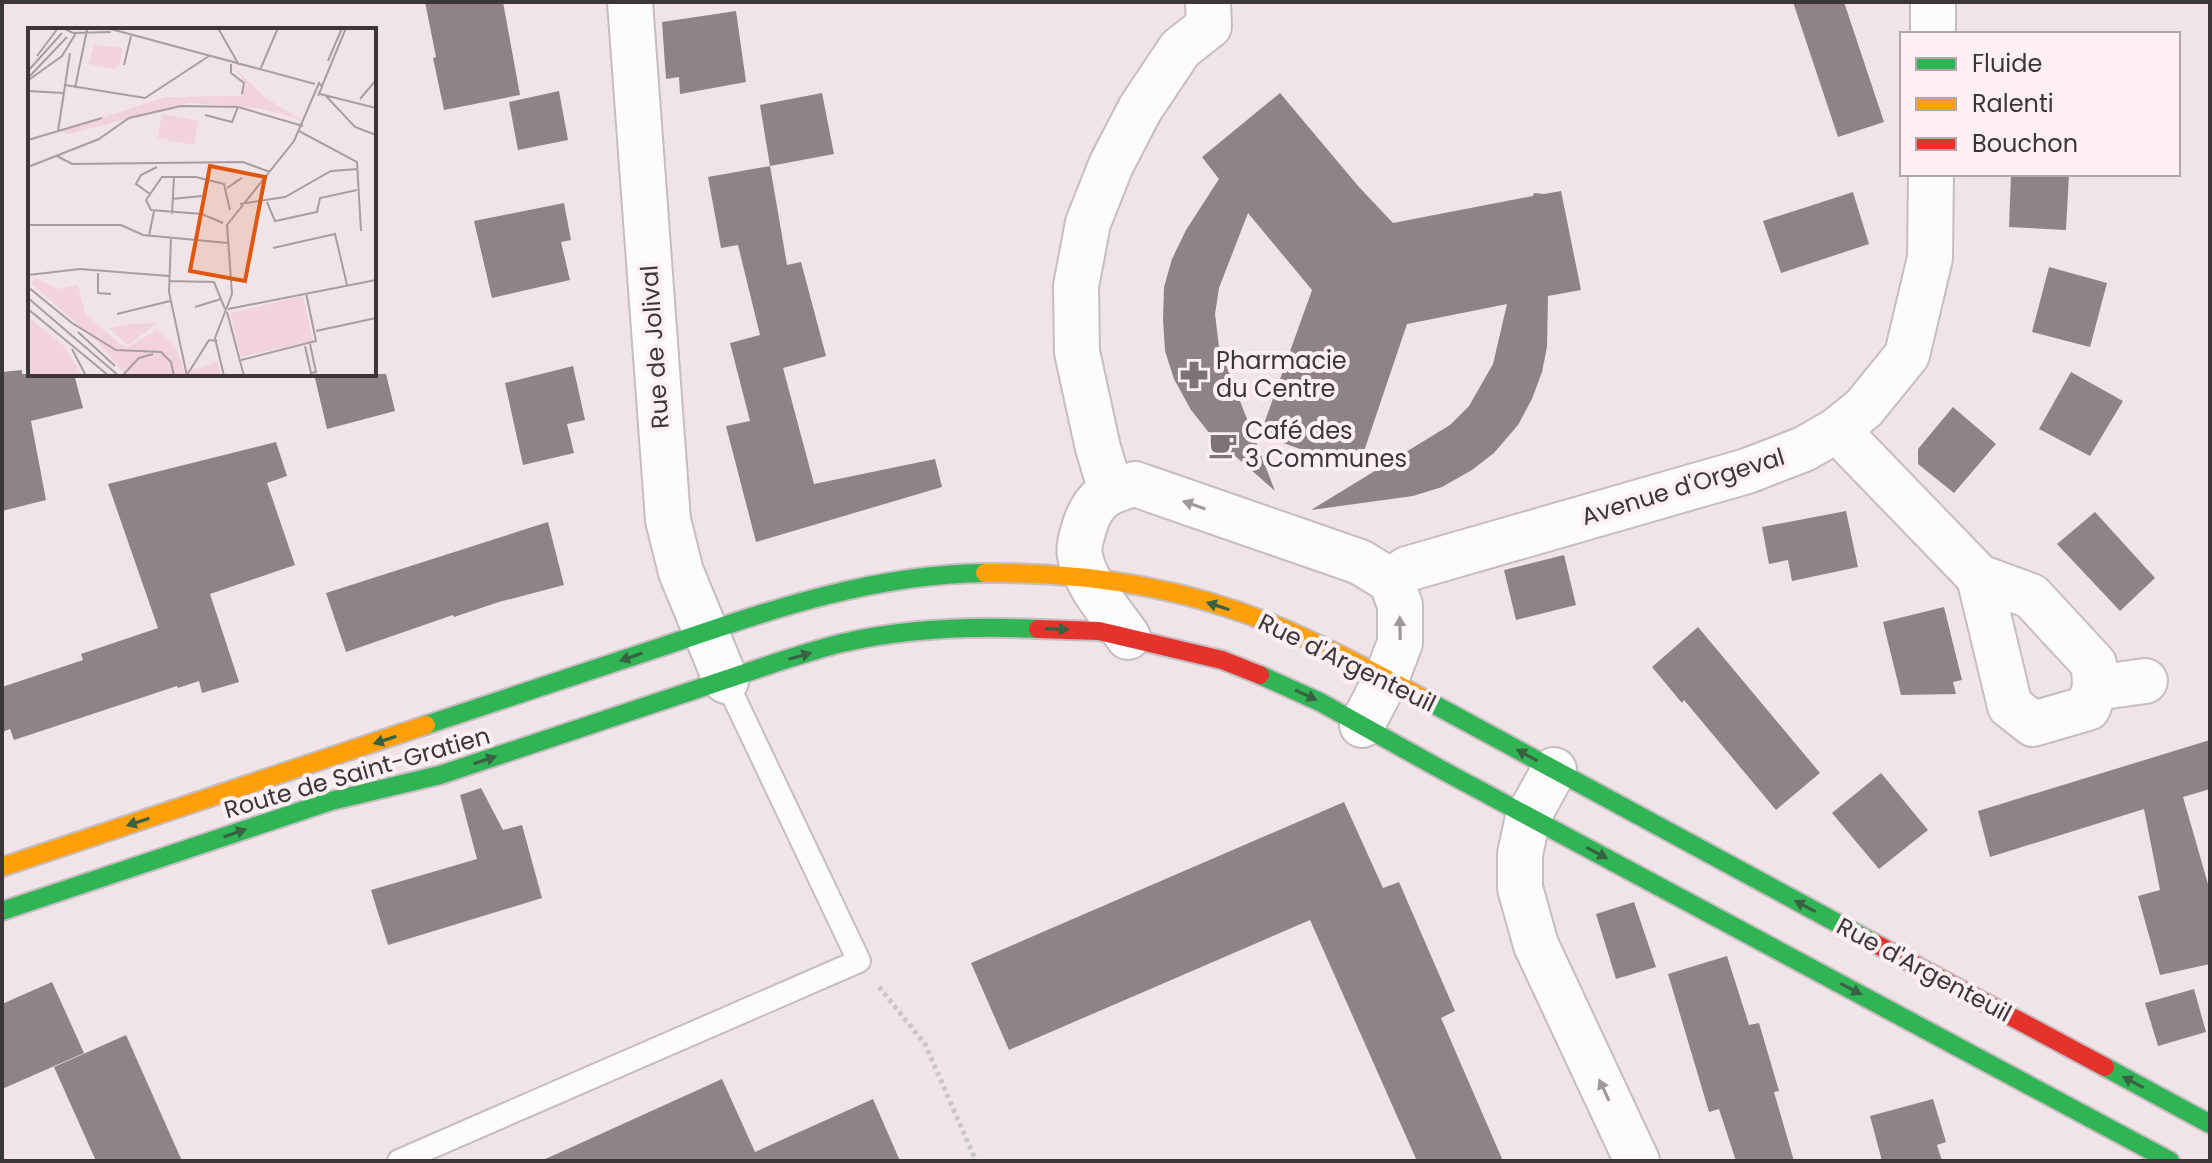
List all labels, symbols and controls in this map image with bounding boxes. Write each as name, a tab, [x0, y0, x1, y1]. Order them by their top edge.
inset map	[28, 28, 376, 376]
legend	[1900, 32, 2180, 176]
text: Fluide	[1972, 47, 2042, 80]
text: Ralenti	[1972, 87, 2054, 120]
text: Bouchon	[1972, 127, 2078, 160]
street label: Rue de Jolival	[632, 264, 677, 430]
place label: Pharmacie du Centre	[1216, 344, 1347, 405]
pharmacy icon: Pharmacie du Centre	[1179, 360, 1209, 390]
place label: Café des 3 Communes	[1245, 414, 1407, 475]
cafe icon: Café des 3 Communes	[1208, 430, 1238, 460]
street label: Avenue d'Orgeval	[1577, 440, 1789, 533]
one-way arrow	[1182, 498, 1206, 510]
one-way arrow	[1206, 599, 1230, 612]
street label: Rue d'Argenteuil	[1253, 605, 1441, 720]
one-way arrow	[1394, 615, 1406, 640]
one-way arrow	[1045, 622, 1070, 635]
one-way arrow	[787, 649, 812, 661]
one-way arrow	[619, 652, 643, 664]
one-way arrow	[1294, 689, 1318, 702]
street label: Route de Saint-Gratien	[220, 719, 494, 826]
one-way arrow	[372, 734, 396, 746]
one-way arrow	[1516, 749, 1538, 763]
one-way arrow	[473, 754, 497, 766]
one-way arrow	[126, 816, 150, 829]
one-way arrow	[224, 827, 248, 839]
one-way arrow	[1586, 847, 1609, 860]
one-way arrow	[1794, 899, 1816, 913]
street label: Rue d'Argenteuil	[1831, 910, 2017, 1030]
one-way arrow	[1840, 982, 1862, 996]
one-way arrow	[2121, 1076, 2144, 1089]
one-way arrow	[1597, 1079, 1611, 1102]

